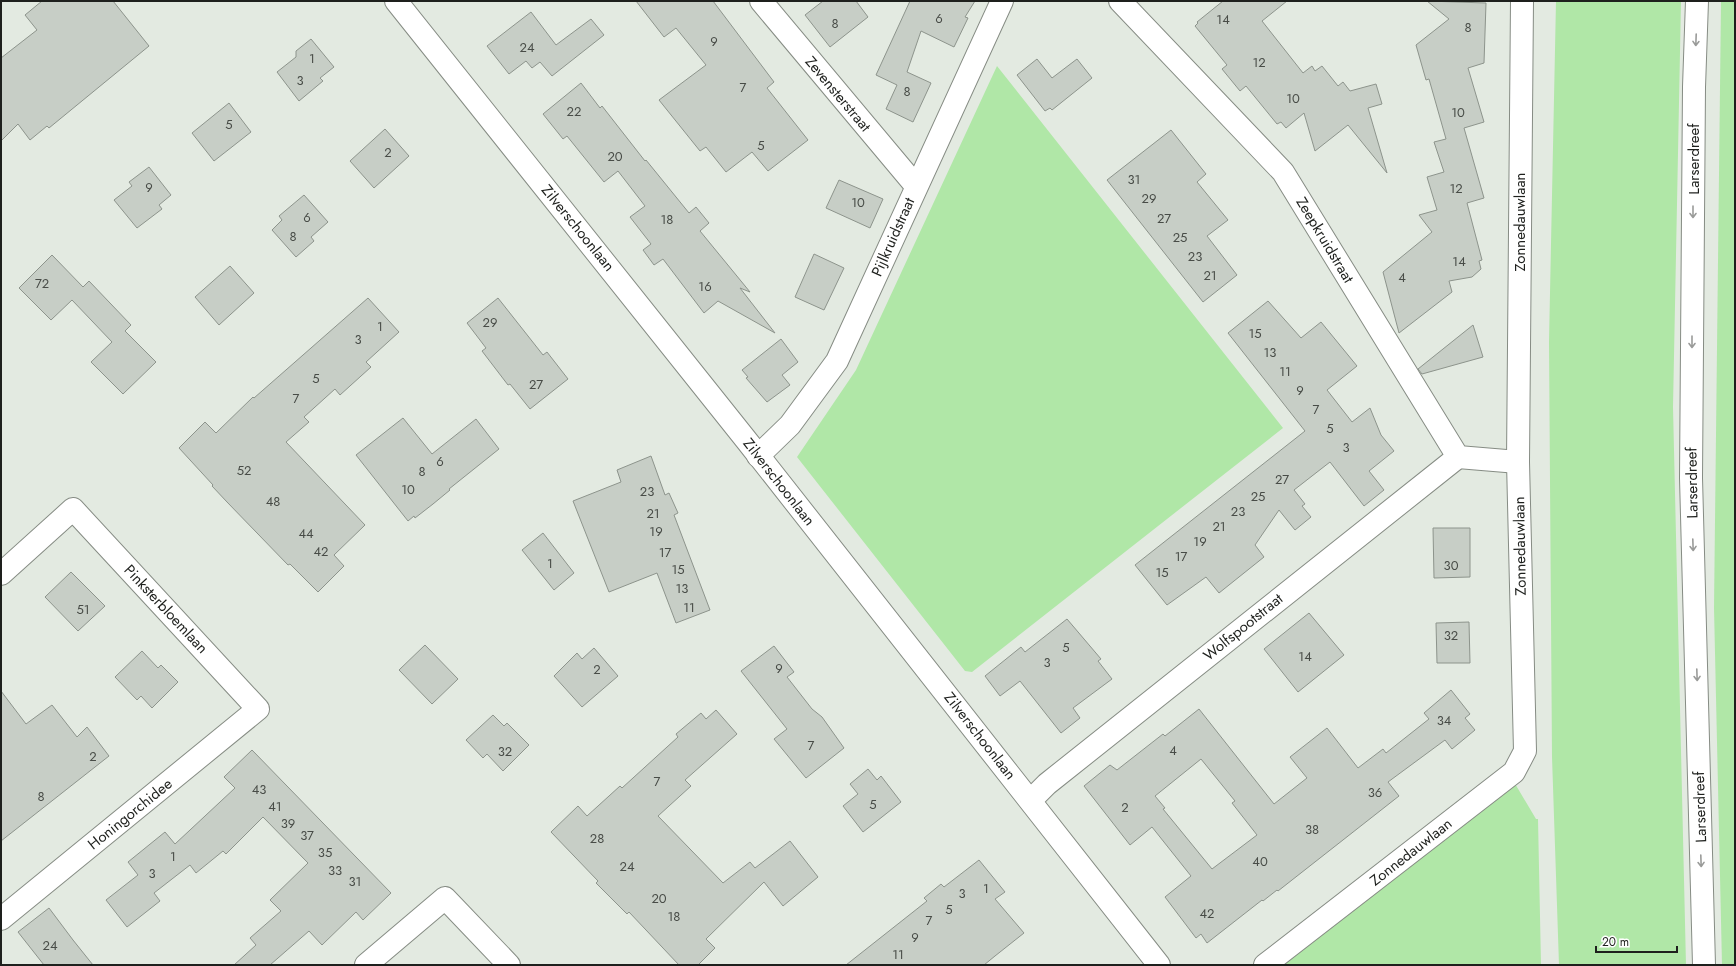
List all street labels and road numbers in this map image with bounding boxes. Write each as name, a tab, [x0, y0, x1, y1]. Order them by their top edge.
street label: Zevensterstraat	[800, 51, 876, 137]
street label: Larserdreef	[1683, 123, 1705, 195]
street label: Zonnedauwlaan	[1509, 173, 1531, 272]
street label: Zilverschoonlaan	[536, 180, 620, 276]
street label: Zeepkruidstraat	[1291, 193, 1360, 287]
street label: Pijlkruidstraat	[866, 194, 920, 280]
street label: Zilverschoonlaan	[738, 434, 820, 530]
street label: Larserdreef	[1680, 446, 1704, 519]
street label: Zonnedauwlaan	[1508, 496, 1532, 596]
street label: Pinksterbloemlaan	[119, 560, 213, 658]
street label: Wolfspootstraat	[1198, 588, 1288, 666]
street label: Zilverschoonlaan	[939, 688, 1021, 784]
street label: Larserdreef	[1688, 770, 1712, 843]
street label: Honingorchidee	[83, 773, 177, 855]
street label: Zonnedauwlaan	[1365, 813, 1457, 891]

